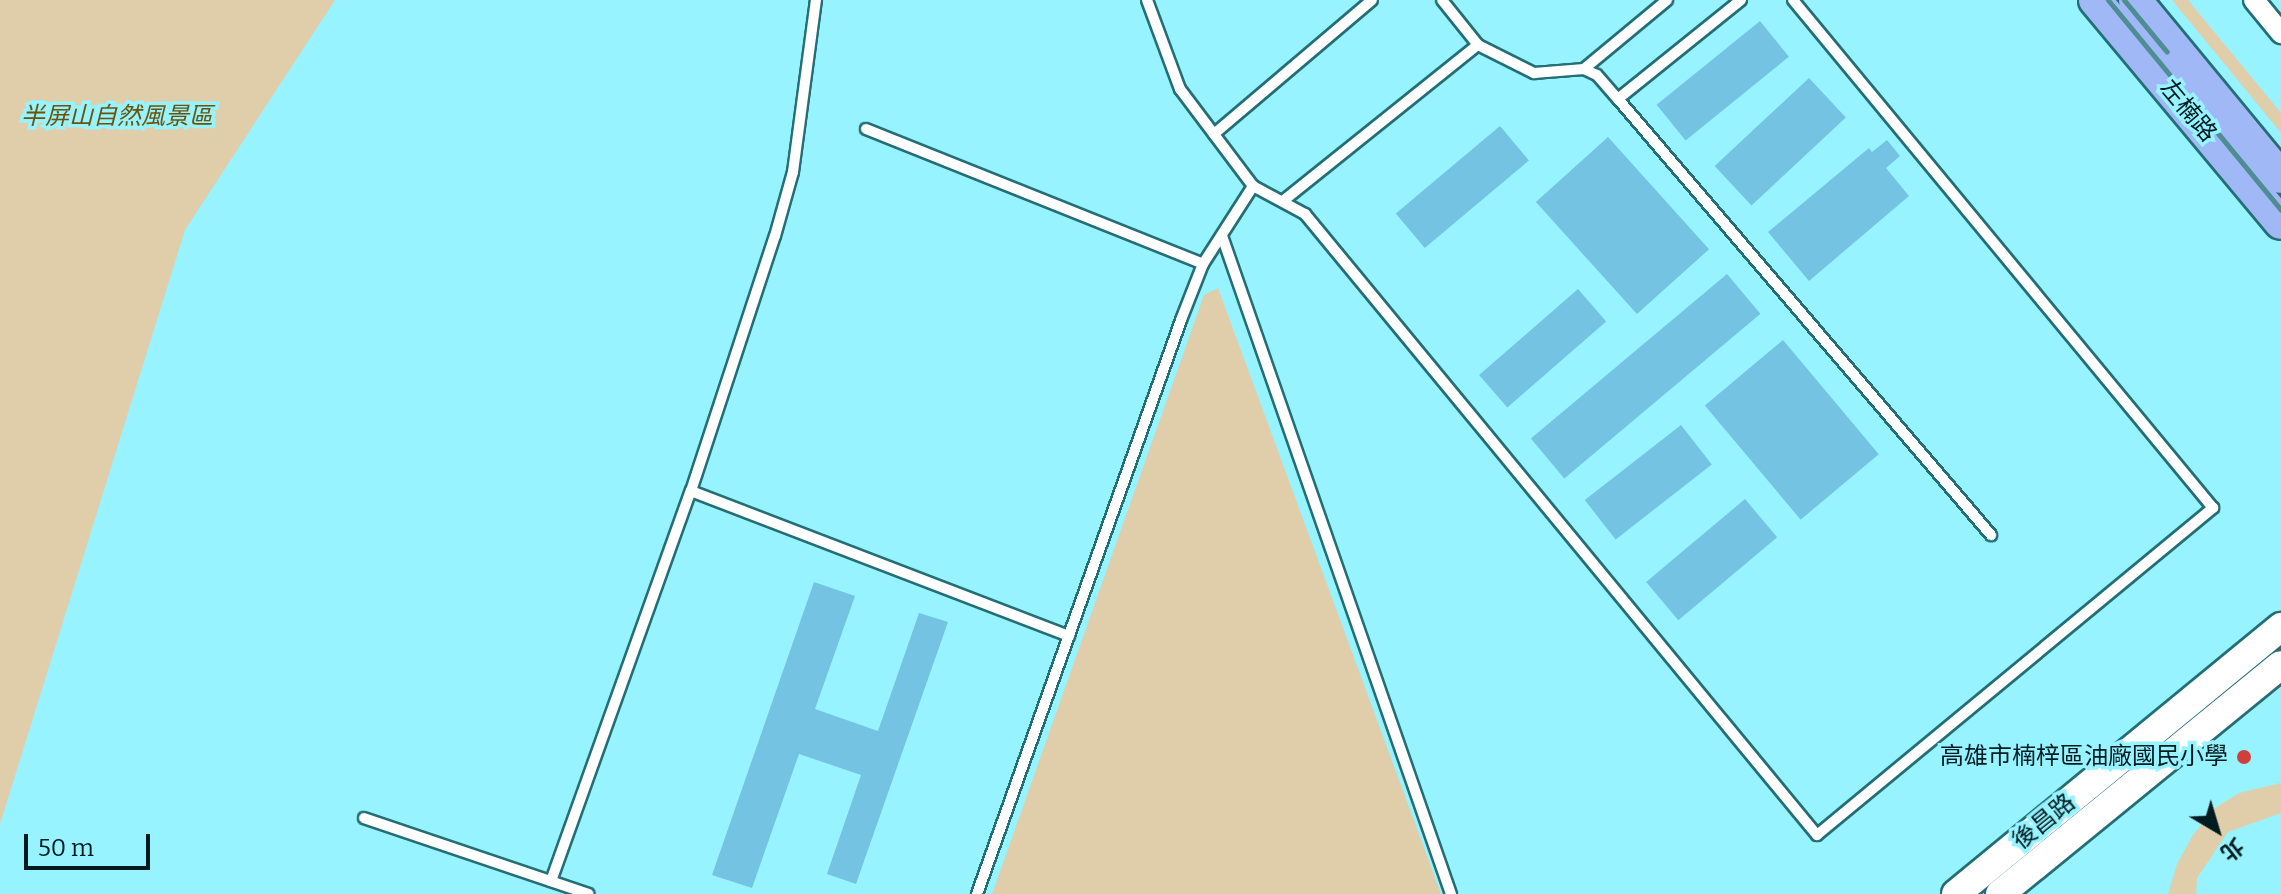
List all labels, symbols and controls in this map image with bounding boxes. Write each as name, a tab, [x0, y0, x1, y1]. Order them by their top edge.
street label: 左楠路	[2154, 74, 2222, 148]
park label: 半屏山自然風景區	[21, 103, 213, 131]
place label: 高雄市楠梓區油廠國民小學	[1940, 743, 2228, 771]
marker: 高雄市楠梓區油廠國民小學	[2235, 748, 2253, 766]
street label: 後昌路	[2007, 788, 2081, 856]
north arrow	[2177, 790, 2257, 870]
scale bar	[28, 818, 154, 868]
text: 北	[2215, 832, 2249, 867]
text: 50 m	[38, 834, 94, 862]

